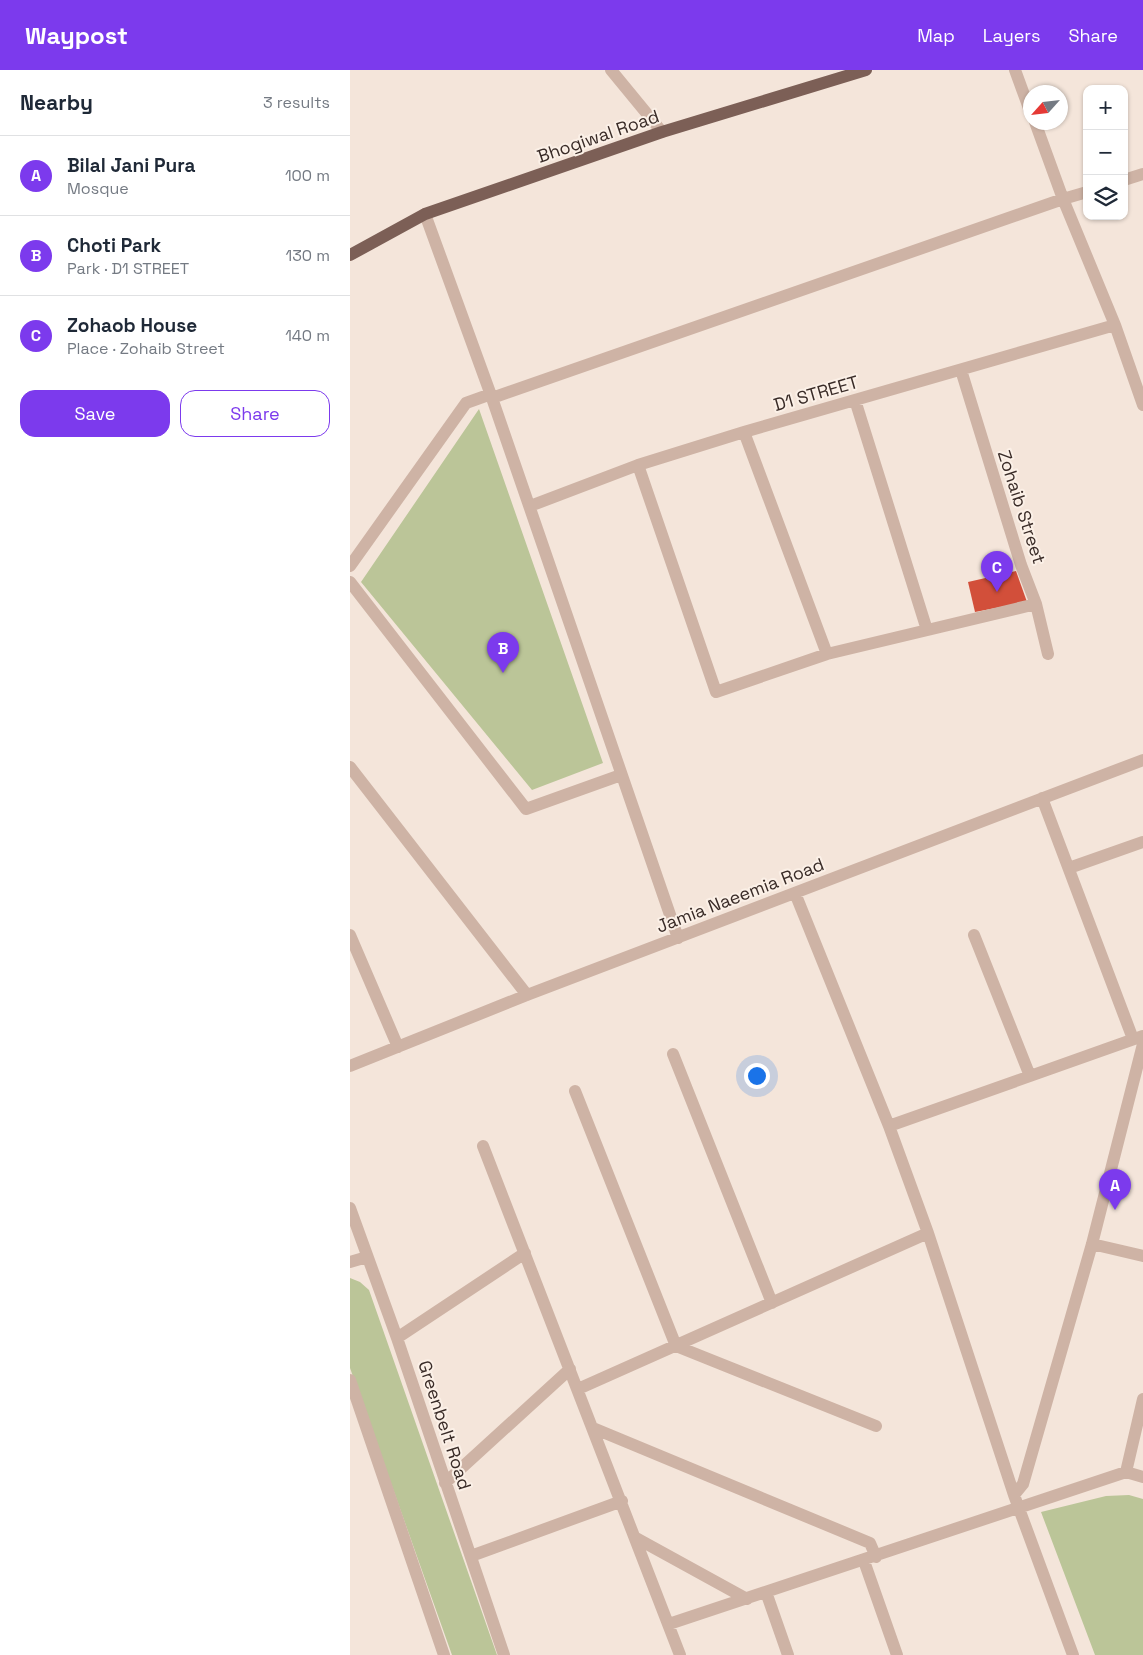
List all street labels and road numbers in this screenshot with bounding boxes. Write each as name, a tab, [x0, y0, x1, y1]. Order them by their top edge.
street label: Bhogiwal Road	[534, 104, 662, 168]
street label: D1 STREET	[771, 370, 862, 416]
street label: Zohaib Street	[993, 447, 1051, 567]
street label: Jamia Naeemia Road	[653, 852, 827, 938]
street label: Greenbelt Road	[413, 1358, 477, 1492]

